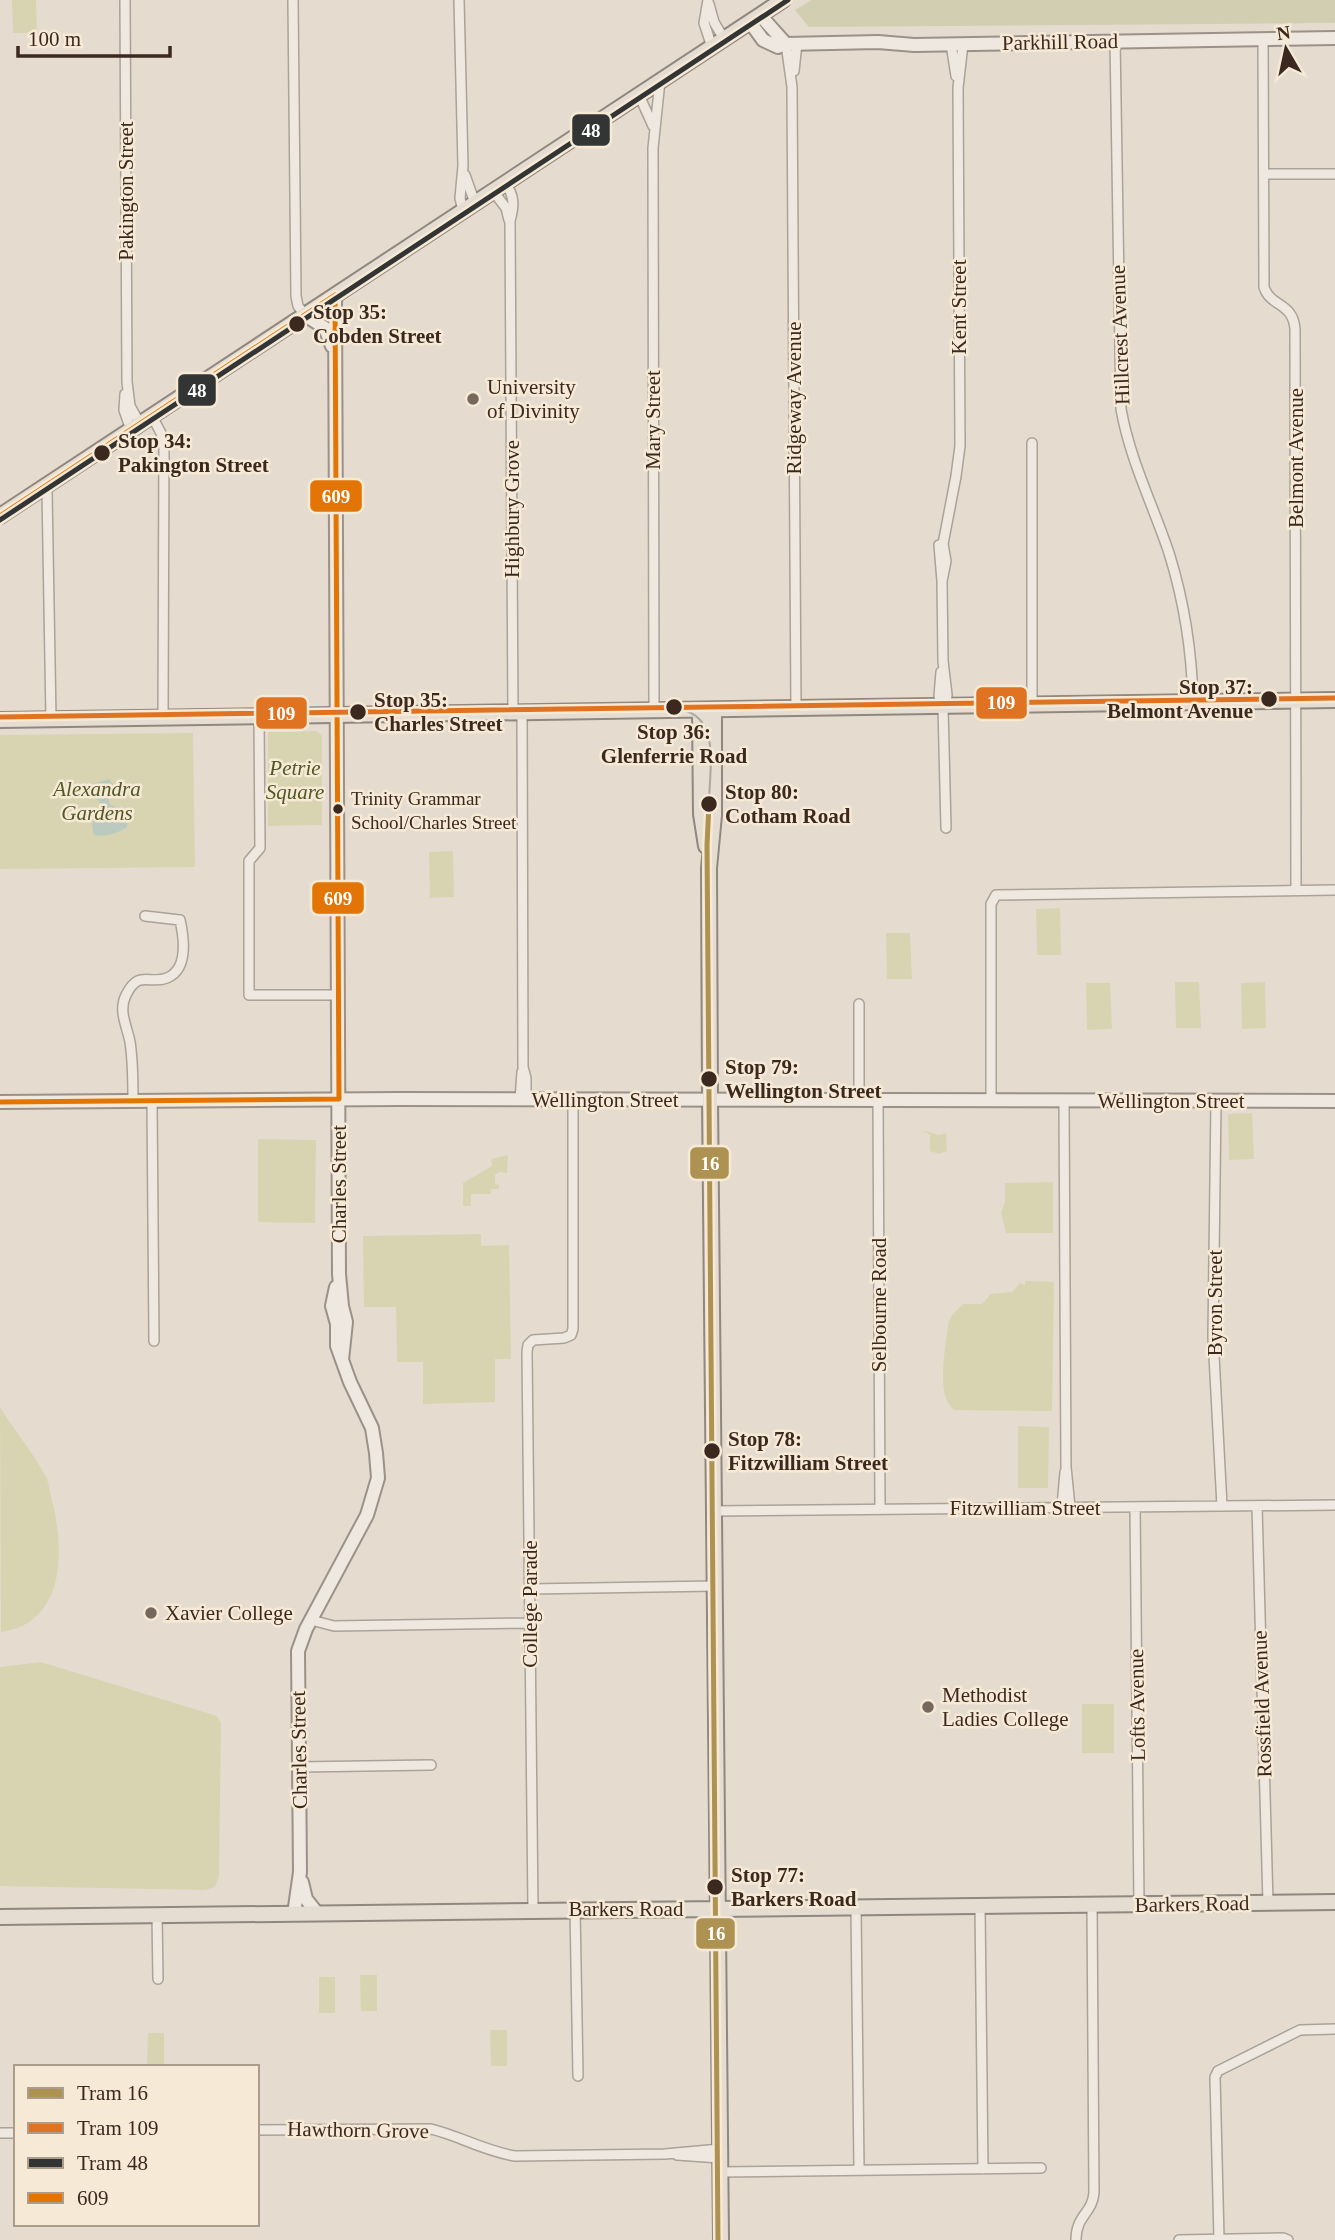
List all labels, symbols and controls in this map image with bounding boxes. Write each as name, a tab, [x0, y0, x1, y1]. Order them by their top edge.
scale bar	[18, 14, 170, 58]
north arrow	[1251, 14, 1321, 84]
text: N	[1275, 21, 1292, 44]
text: 100 m	[28, 27, 81, 51]
street label: Parkhill Road	[1002, 29, 1119, 55]
line badge: 48	[571, 113, 611, 147]
text: 48	[582, 120, 601, 141]
street label: Pakington Street	[114, 121, 138, 261]
street label: Kent Street	[947, 259, 971, 355]
street label: Hillcrest Avenue	[1106, 265, 1134, 405]
place label: Stop 35: Cobden Street	[313, 300, 442, 348]
marker: Stop 35: Cobden Street	[287, 314, 307, 334]
street label: Ridgeway Avenue	[782, 322, 806, 475]
street label: Mary Street	[641, 370, 665, 470]
line badge: 48	[177, 373, 217, 407]
place label: University of Divinity	[487, 375, 580, 423]
text: 48	[188, 380, 207, 401]
street label: Belmont Avenue	[1284, 388, 1308, 528]
marker: University of Divinity	[465, 391, 481, 407]
place label: Stop 34: Pakington Street	[118, 429, 269, 477]
street label: Highbury Grove	[500, 440, 524, 578]
marker: Stop 34: Pakington Street	[92, 443, 112, 463]
line badge: 609	[309, 479, 363, 513]
text: 609	[322, 486, 350, 507]
place label: Stop 37: Belmont Avenue	[1107, 675, 1253, 723]
line badge: 109	[975, 686, 1028, 720]
place label: Stop 35: Charles Street	[374, 688, 503, 736]
marker: Stop 37: Belmont Avenue	[1259, 689, 1279, 709]
text: 109	[987, 692, 1015, 713]
line badge: 109	[255, 696, 308, 730]
marker: Stop 36: Glenferrie Road	[664, 697, 684, 717]
marker: Stop 35: Charles Street	[348, 702, 368, 722]
text: 109	[267, 703, 295, 724]
place label: Stop 36: Glenferrie Road	[601, 720, 748, 768]
park label: Petrie Square	[266, 756, 324, 804]
park label: Alexandra Gardens	[51, 777, 141, 825]
place label: Stop 80: Cotham Road	[725, 780, 851, 828]
place label: Trinity Grammar School/Charles Street	[351, 788, 517, 833]
marker: Stop 80: Cotham Road	[699, 794, 719, 814]
marker: Trinity Grammar School/Charles Street	[331, 802, 345, 816]
line badge: 609	[311, 881, 365, 915]
text: 609	[324, 888, 352, 909]
place label: Stop 79: Wellington Street	[725, 1055, 882, 1103]
marker: Stop 79: Wellington Street	[699, 1069, 719, 1089]
street label: Wellington Street	[531, 1088, 679, 1112]
street label: Wellington Street	[1097, 1089, 1245, 1113]
street label: Charles Street	[327, 1125, 351, 1243]
line badge: 16	[689, 1146, 730, 1180]
text: 16	[701, 1153, 720, 1174]
street label: Selbourne Road	[867, 1237, 891, 1372]
street label: Byron Street	[1203, 1249, 1227, 1356]
place label: Stop 78: Fitzwilliam Street	[728, 1427, 888, 1475]
marker: Stop 78: Fitzwilliam Street	[702, 1441, 722, 1461]
street label: Fitzwilliam Street	[949, 1496, 1101, 1520]
street label: College Parade	[518, 1540, 542, 1668]
place label: Xavier College	[165, 1601, 293, 1625]
marker: Xavier College	[143, 1605, 159, 1621]
street label: Rossfield Avenue	[1247, 1630, 1277, 1778]
street label: Lofts Avenue	[1124, 1649, 1150, 1761]
place label: Methodist Ladies College	[942, 1683, 1069, 1731]
street label: Charles Street	[286, 1690, 312, 1809]
marker: Methodist Ladies College	[920, 1699, 936, 1715]
place label: Stop 77: Barkers Road	[731, 1863, 857, 1911]
marker: Stop 77: Barkers Road	[705, 1877, 725, 1897]
street label: Barkers Road	[1134, 1891, 1250, 1917]
street label: Barkers Road	[569, 1897, 684, 1921]
line badge: 16	[695, 1917, 736, 1950]
text: 16	[707, 1923, 726, 1944]
legend	[14, 2065, 259, 2226]
text: Tram 16	[77, 2081, 148, 2105]
text: Tram 109	[77, 2116, 159, 2140]
street label: Hawthorn Grove	[287, 2117, 429, 2143]
text: Tram 48	[77, 2151, 148, 2175]
text: 609	[77, 2186, 109, 2210]

